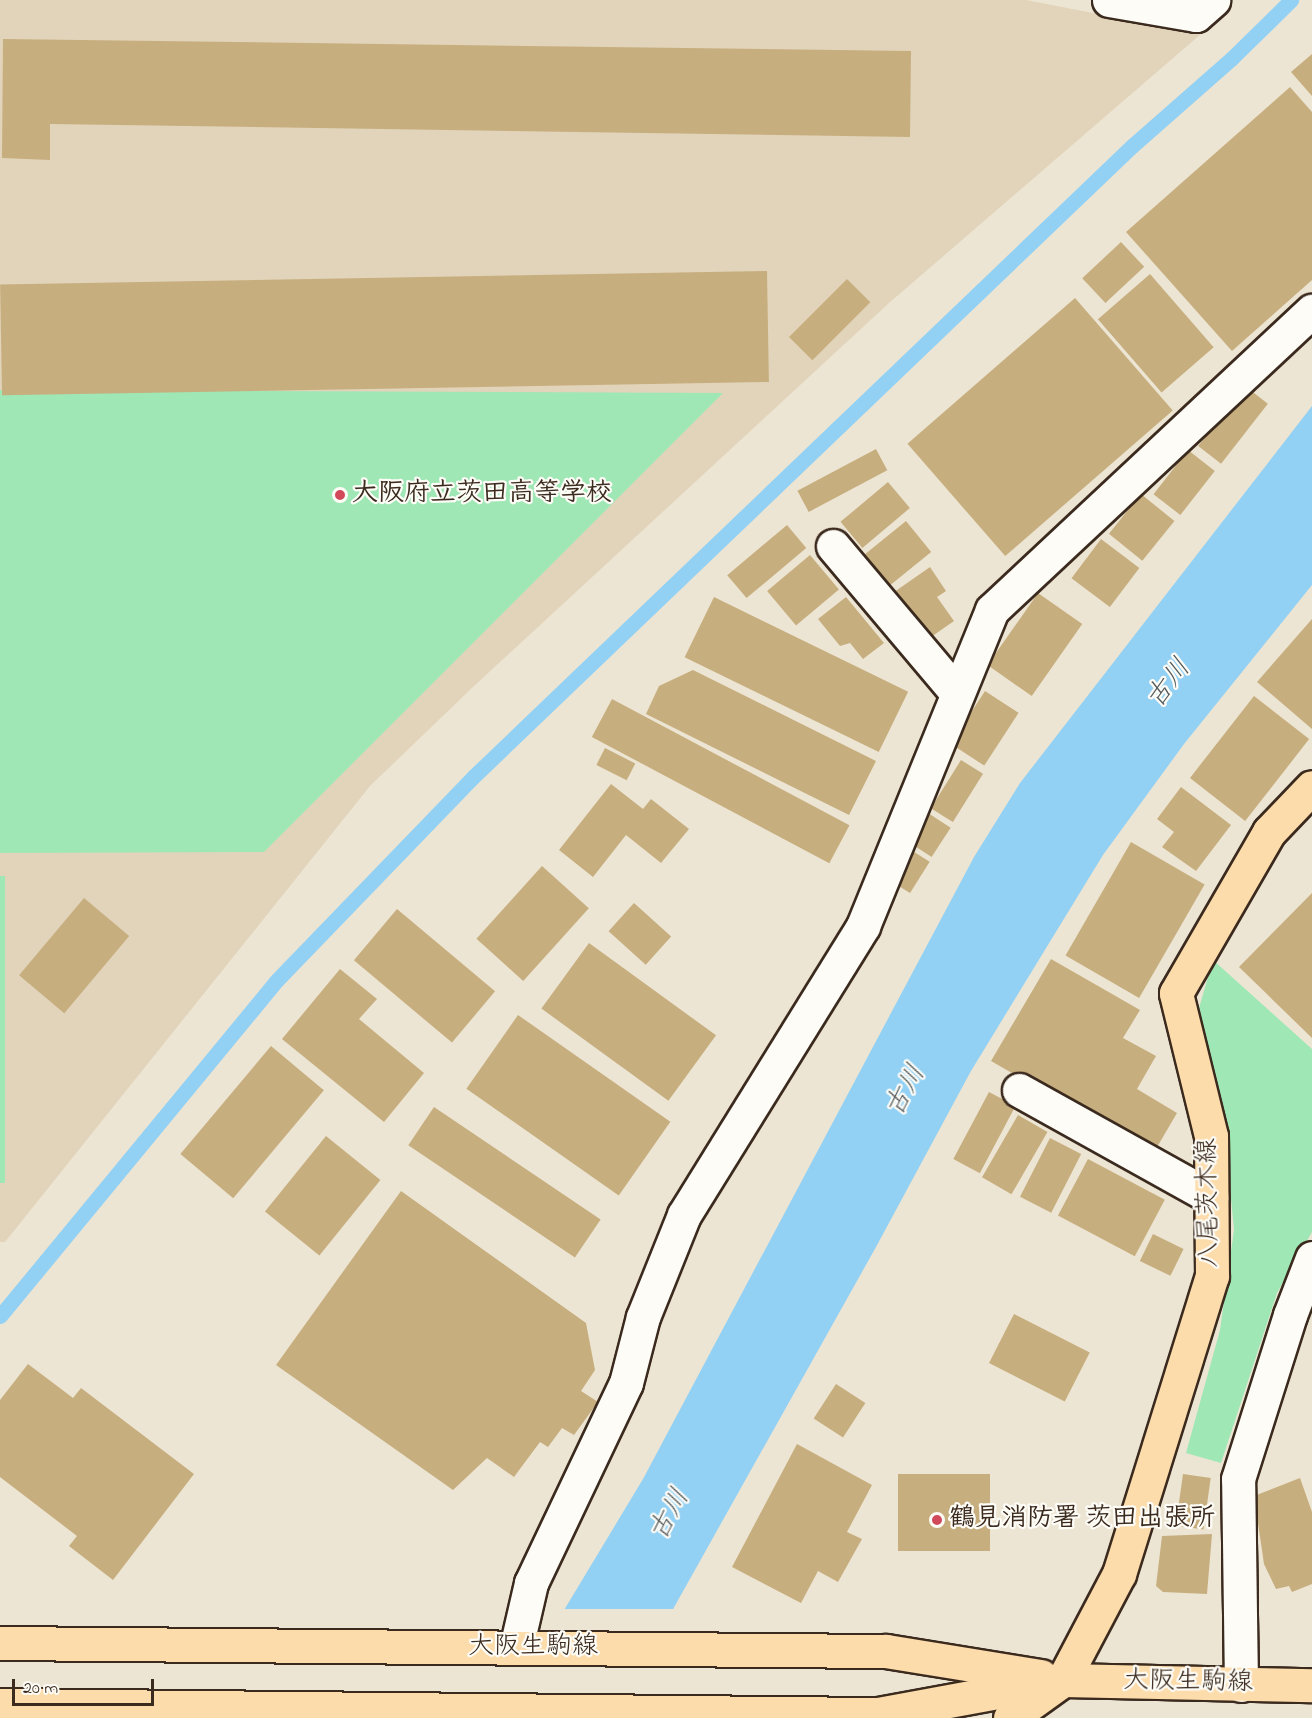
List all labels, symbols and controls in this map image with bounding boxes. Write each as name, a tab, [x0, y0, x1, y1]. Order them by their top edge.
place label: 大阪府立茨田高等学校	[352, 479, 612, 511]
marker: 大阪府立茨田高等学校	[333, 488, 347, 502]
water label: 古川	[1140, 653, 1198, 715]
water label: 古川	[879, 1060, 933, 1122]
street label: 八尾茨木線	[1193, 1138, 1227, 1268]
water label: 古川	[643, 1484, 697, 1546]
place label: 鶴見消防署 茨田出張所	[949, 1504, 1215, 1536]
marker: 鶴見消防署 茨田出張所	[930, 1513, 944, 1527]
street label: 大阪生駒線	[468, 1632, 598, 1664]
street label: 大阪生駒線	[1123, 1666, 1253, 1700]
scale bar	[15, 1667, 158, 1705]
text: 20 m	[23, 1676, 58, 1702]

